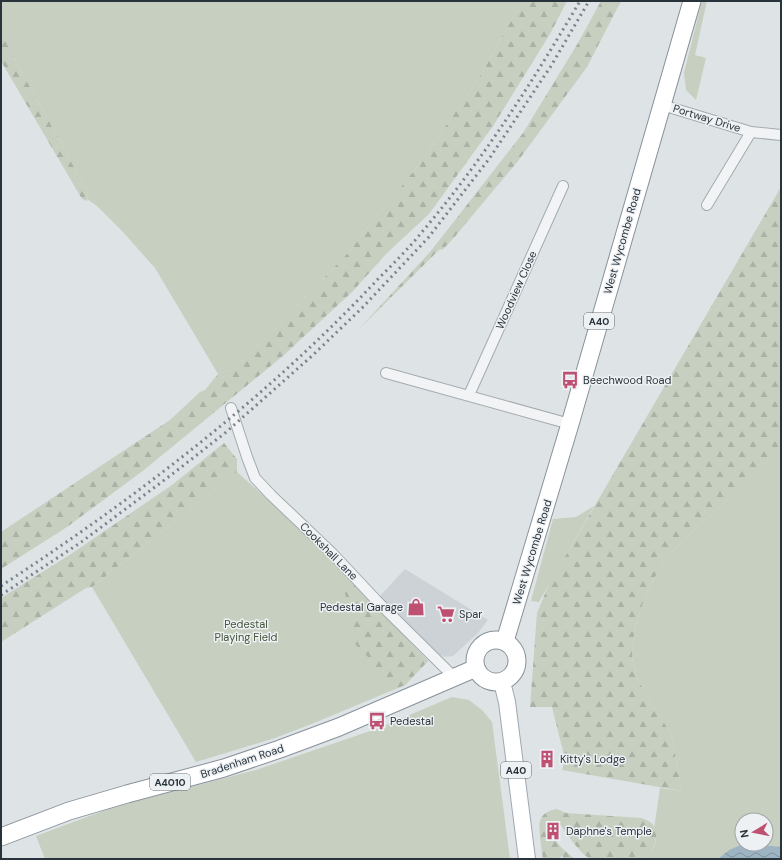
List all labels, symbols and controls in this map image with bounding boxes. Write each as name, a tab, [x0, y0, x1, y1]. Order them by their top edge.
street label: Portway Drive	[671, 101, 743, 135]
street label: West Wycombe Road	[600, 186, 644, 296]
street label: Woodview Close	[492, 249, 540, 331]
road number: A40	[584, 313, 614, 329]
bus stop icon: Beechwood Road	[560, 370, 580, 390]
place label: Beechwood Road	[583, 373, 672, 387]
street label: West Wycombe Road	[509, 498, 555, 606]
street label: Cookshall Lane	[297, 519, 361, 583]
shop icon: Pedestal Garage	[406, 597, 426, 617]
place label: Pedestal Garage	[320, 600, 403, 614]
supermarket icon: Spar	[436, 604, 456, 624]
place label: Spar	[459, 607, 482, 621]
park label: Pedestal Playing Field	[215, 617, 278, 644]
bus stop icon: Pedestal	[367, 711, 387, 731]
place label: Pedestal	[390, 714, 433, 728]
street label: Bradenham Road	[199, 741, 286, 781]
building icon: Kitty's Lodge	[537, 749, 557, 769]
place label: Kitty's Lodge	[560, 752, 625, 766]
road number: A40	[501, 762, 531, 778]
road number: A4010	[150, 774, 190, 790]
north arrow	[734, 812, 774, 852]
building icon: Daphne's Temple	[543, 821, 563, 841]
place label: Daphne's Temple	[566, 824, 652, 838]
text: N	[737, 829, 752, 839]

